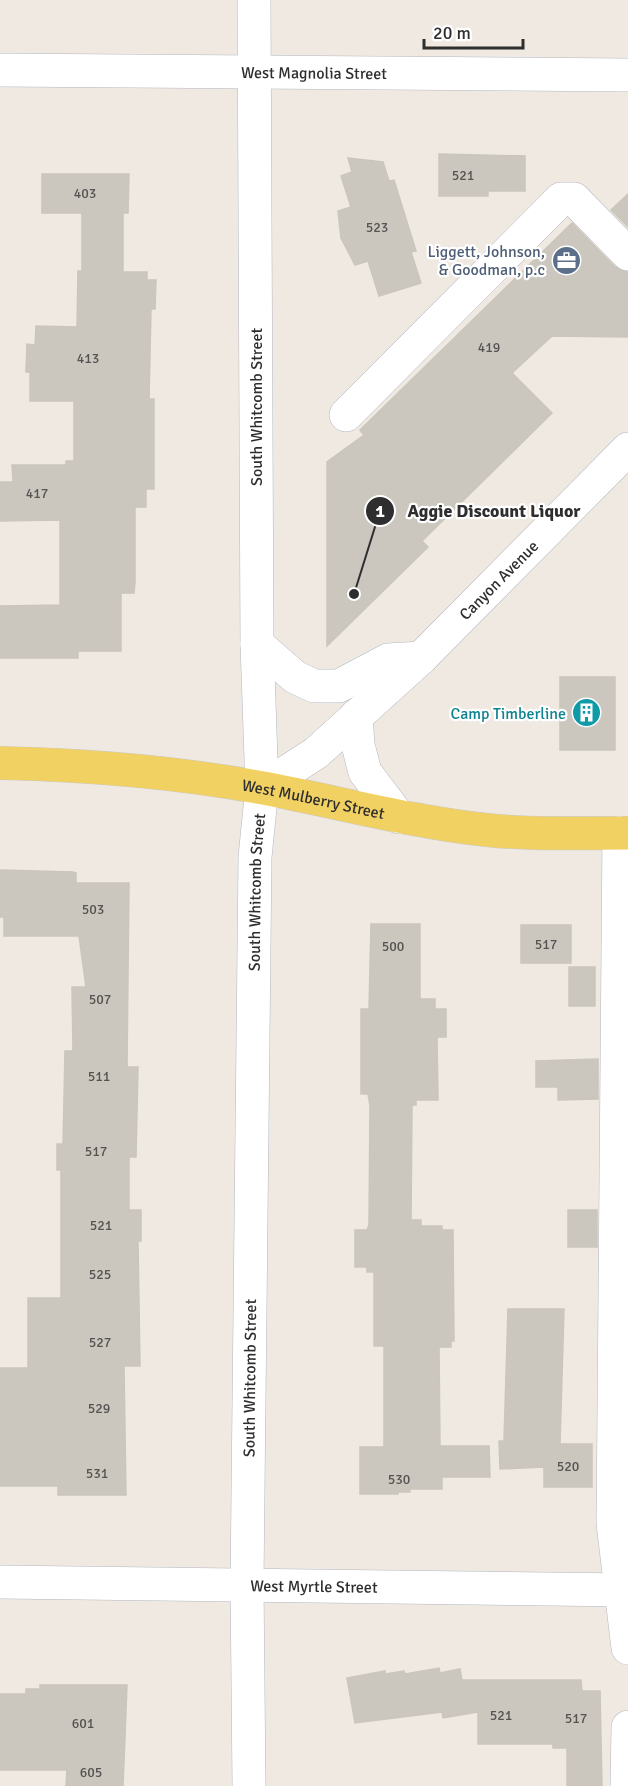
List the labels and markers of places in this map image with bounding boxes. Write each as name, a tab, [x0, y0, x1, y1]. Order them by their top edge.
place label: Liggett, Johnson, & Goodman, p.c	[427, 242, 545, 280]
office icon: Liggett, Johnson, & Goodman, p.c	[550, 244, 582, 276]
callout: Aggie Discount Liquor	[365, 493, 592, 529]
building icon: Camp Timberline	[571, 697, 603, 729]
place label: Camp Timberline	[451, 704, 566, 724]

